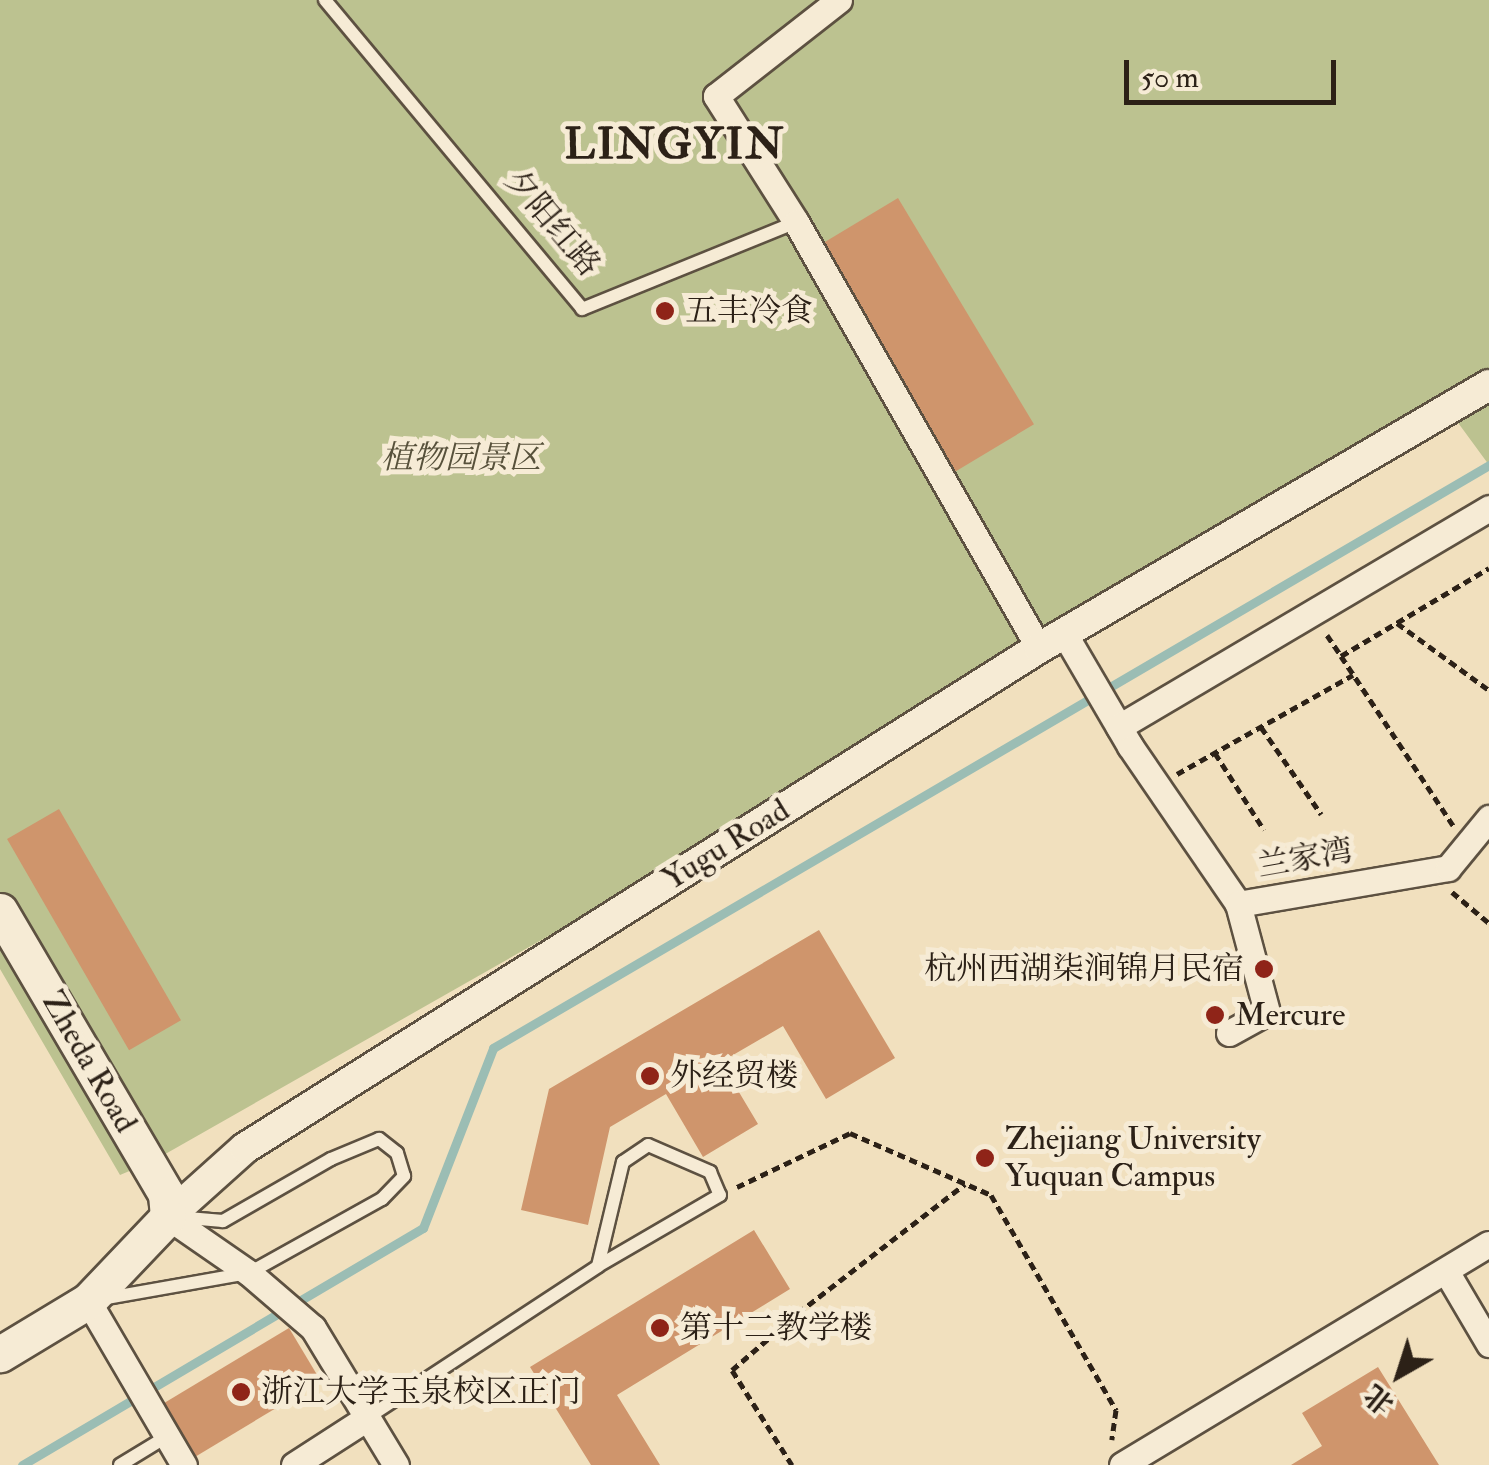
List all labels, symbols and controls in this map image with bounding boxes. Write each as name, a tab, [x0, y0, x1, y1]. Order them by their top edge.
scale bar	[1129, 40, 1342, 102]
text: 50 m	[1141, 59, 1199, 96]
district label: LINGYIN	[564, 120, 786, 170]
street label: 夕阳红路	[496, 162, 608, 284]
place label: 五丰冷食	[685, 292, 813, 330]
marker: 五丰冷食	[654, 300, 676, 322]
park label: 植物园景区	[381, 439, 541, 477]
street label: Yugu Road	[656, 791, 796, 899]
street label: 兰家湾	[1254, 832, 1356, 886]
place label: 杭州西湖柒涧锦月民宿	[924, 950, 1244, 988]
marker: 杭州西湖柒涧锦月民宿	[1253, 958, 1275, 980]
street label: Zheda Road	[33, 985, 145, 1139]
place label: Mercure	[1235, 996, 1345, 1034]
marker: Mercure	[1204, 1004, 1226, 1026]
place label: 外经贸楼	[670, 1057, 798, 1095]
marker: 外经贸楼	[639, 1065, 661, 1087]
place label: Zhejiang University Yuquan Campus	[1005, 1121, 1261, 1196]
marker: Zhejiang University Yuquan Campus	[974, 1147, 996, 1169]
place label: 第十二教学楼	[680, 1309, 872, 1347]
marker: 第十二教学楼	[649, 1317, 671, 1339]
north arrow	[1349, 1325, 1449, 1425]
place label: 浙江大学玉泉校区正门	[261, 1373, 581, 1411]
text: 北	[1358, 1376, 1402, 1421]
marker: 浙江大学玉泉校区正门	[230, 1381, 252, 1403]

